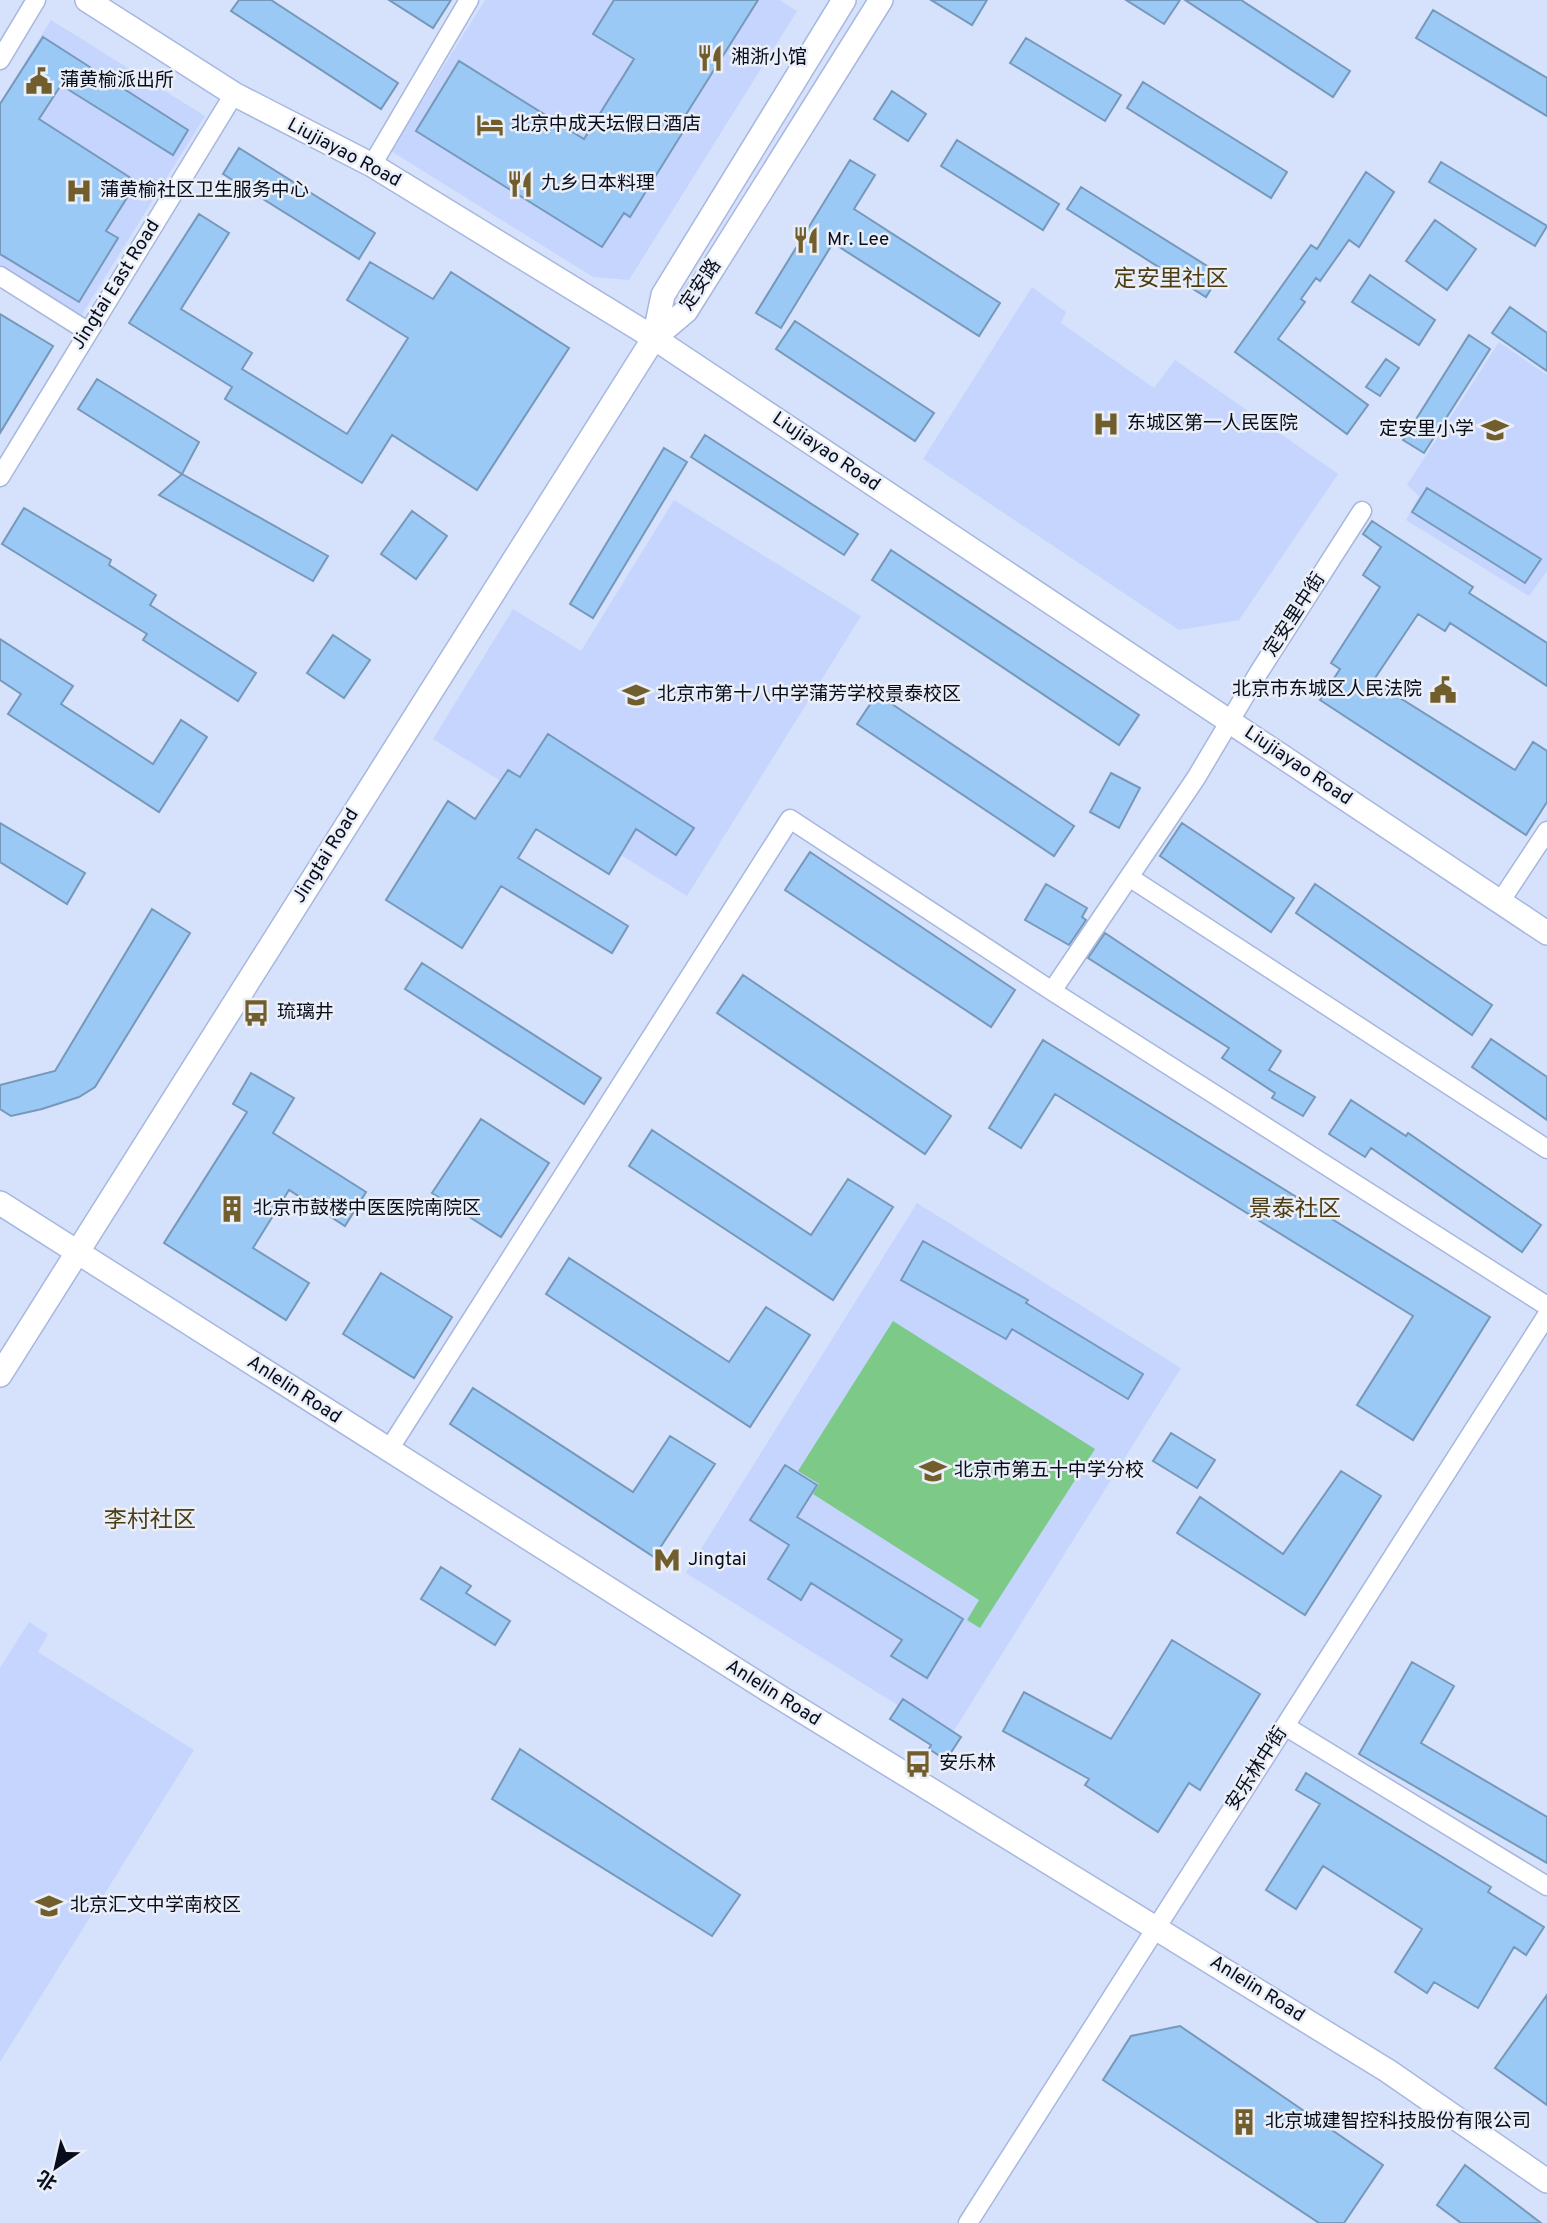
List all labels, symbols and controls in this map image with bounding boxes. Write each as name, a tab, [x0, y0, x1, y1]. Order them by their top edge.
restaurant icon: 湘浙小馆	[695, 43, 725, 73]
place label: 湘浙小馆	[731, 46, 807, 70]
public building icon: 蒲黄榆派出所	[24, 66, 54, 96]
place label: 蒲黄榆派出所	[60, 69, 174, 93]
hotel icon: 北京中成天坛假日酒店	[475, 110, 505, 140]
street label: Liujiayao Road	[283, 113, 405, 193]
place label: 北京中成天坛假日酒店	[511, 113, 701, 137]
restaurant icon: 九乡日本料理	[505, 169, 535, 199]
place label: 九乡日本料理	[541, 172, 655, 196]
hospital icon: 蒲黄榆社区卫生服务中心	[64, 176, 94, 206]
place label: 蒲黄榆社区卫生服务中心	[100, 179, 309, 203]
street label: Jingtai East Road	[66, 216, 166, 354]
restaurant icon: Mr. Lee	[791, 225, 821, 255]
place label: Mr. Lee	[827, 228, 889, 252]
street label: 定安路	[675, 255, 727, 315]
district label: 定安里社区	[1114, 266, 1229, 295]
street label: Liujiayao Road	[767, 407, 885, 497]
hospital icon: 东城区第一人民医院	[1091, 409, 1121, 439]
place label: 东城区第一人民医院	[1127, 412, 1298, 436]
school or university icon: 定安里小学	[1480, 415, 1510, 445]
place label: 定安里小学	[1379, 418, 1474, 442]
street label: 定安里中街	[1259, 569, 1331, 661]
public building icon: 北京市东城区人民法院	[1428, 675, 1458, 705]
place label: 北京市东城区人民法院	[1232, 678, 1422, 702]
school or university icon: 北京市第十八中学蒲芳学校景泰校区	[621, 680, 651, 710]
place label: 北京市第十八中学蒲芳学校景泰校区	[657, 683, 961, 707]
street label: Liujiayao Road	[1239, 721, 1357, 811]
street label: Jingtai Road	[287, 804, 365, 908]
bus stop icon: 琉璃井	[241, 998, 271, 1028]
place label: 琉璃井	[277, 1001, 334, 1025]
building icon: 北京市鼓楼中医医院南院区	[217, 1194, 247, 1224]
district label: 景泰社区	[1249, 1196, 1341, 1225]
place label: 北京市鼓楼中医医院南院区	[253, 1197, 481, 1221]
street label: Anlelin Road	[242, 1351, 346, 1429]
school or university icon: 北京市第五十中学分校	[918, 1456, 948, 1486]
place label: 北京市第五十中学分校	[954, 1459, 1144, 1483]
district label: 李村社区	[104, 1507, 196, 1536]
metro station icon: Jingtai	[652, 1545, 682, 1575]
place label: Jingtai	[688, 1548, 747, 1572]
street label: Anlelin Road	[721, 1654, 825, 1732]
street label: 安乐林中街	[1221, 1723, 1293, 1815]
bus stop icon: 安乐林	[903, 1749, 933, 1779]
place label: 安乐林	[939, 1752, 996, 1776]
school or university icon: 北京汇文中学南校区	[34, 1891, 64, 1921]
place label: 北京汇文中学南校区	[70, 1894, 241, 1918]
street label: Anlelin Road	[1205, 1950, 1309, 2028]
building icon: 北京城建智控科技股份有限公司	[1229, 2107, 1259, 2137]
place label: 北京城建智控科技股份有限公司	[1265, 2110, 1531, 2134]
north arrow	[21, 2132, 91, 2202]
text: 北	[33, 2164, 62, 2195]

